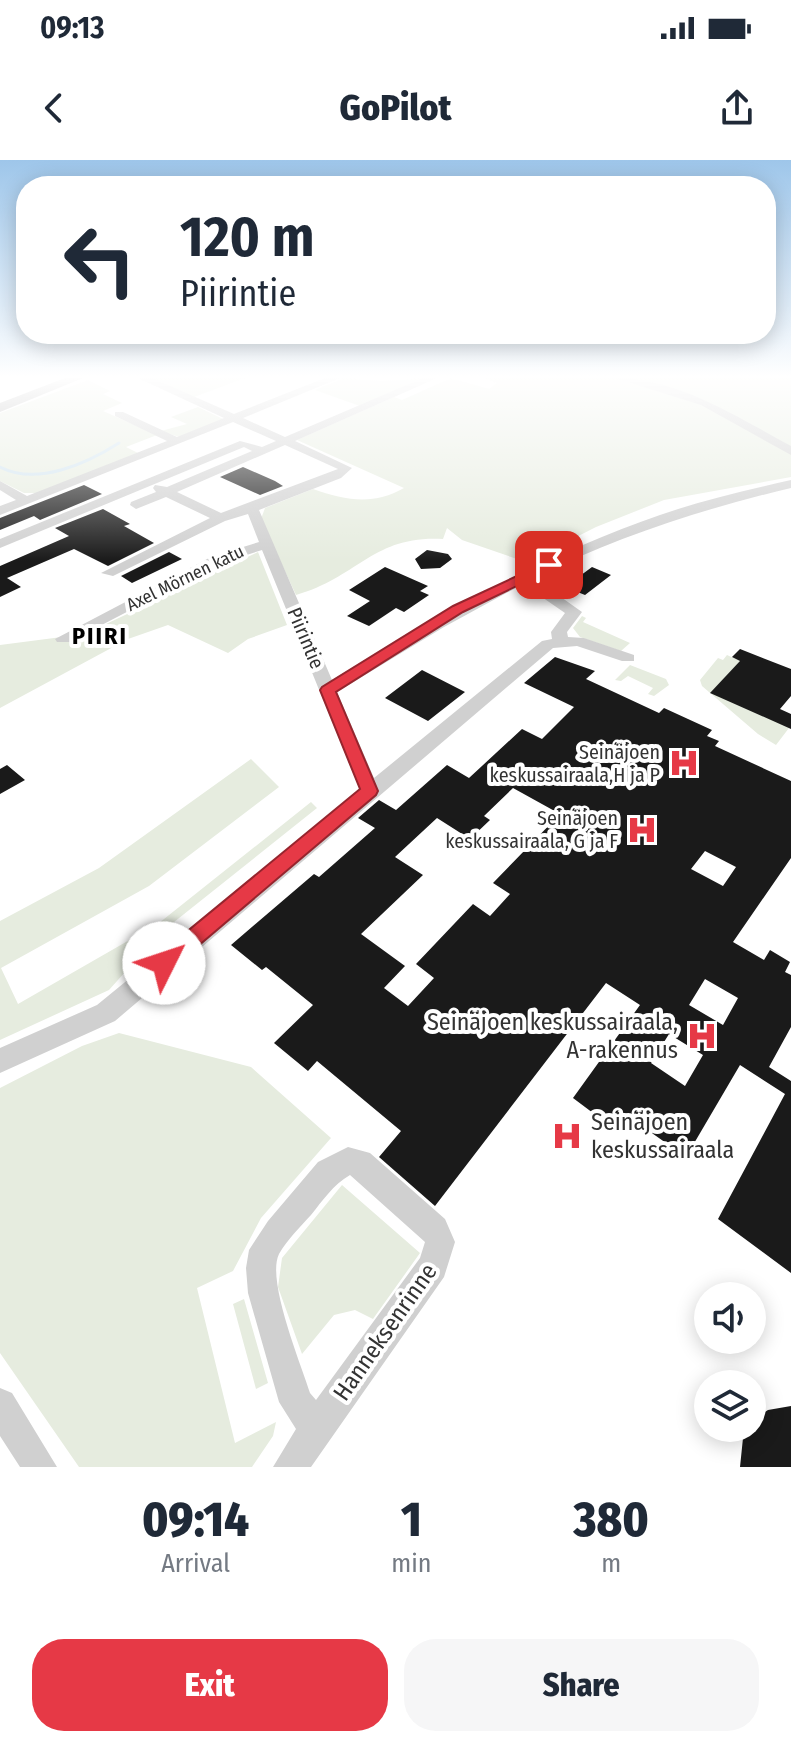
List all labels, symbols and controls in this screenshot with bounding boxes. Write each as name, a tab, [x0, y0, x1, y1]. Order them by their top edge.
text: 09:13	[40, 10, 104, 46]
icon: back	[32, 86, 76, 130]
text: GoPilot	[340, 86, 451, 130]
icon: share	[715, 86, 759, 130]
text: 120 m	[180, 204, 315, 271]
icon: left	[48, 208, 152, 312]
text: Piirintie	[180, 272, 296, 316]
pin	[515, 531, 583, 599]
street label: Axel Mörnen katu	[123, 540, 247, 616]
icon: arrive	[527, 543, 571, 587]
street label: Piirintie	[282, 604, 330, 672]
district label: PIIRI	[72, 622, 128, 650]
place label: Seinäjoen keskussairaala,H ja P	[490, 740, 660, 787]
hospital icon: Seinäjoen keskussairaala,H ja P	[667, 746, 701, 780]
place label: Seinäjoen keskussairaala, G ja F	[445, 806, 618, 853]
hospital icon: Seinäjoen keskussairaala, G ja F	[625, 813, 659, 847]
position arrow	[122, 921, 206, 1005]
place label: Seinäjoen keskussairaala, A-rakennus	[427, 1008, 678, 1064]
hospital icon: Seinäjoen keskussairaala, A-rakennus	[685, 1019, 719, 1053]
place label: Seinäjoen keskussairaala	[591, 1108, 734, 1164]
hospital icon: Seinäjoen keskussairaala	[550, 1119, 584, 1153]
street label: Hanneksenrinne	[327, 1258, 443, 1406]
map controls	[694, 1282, 766, 1442]
button: sound	[694, 1282, 766, 1354]
button: layers	[694, 1370, 766, 1442]
text: 09:14	[142, 1491, 249, 1549]
text: 1	[401, 1491, 422, 1549]
text: 380	[573, 1491, 649, 1549]
text: Arrival	[161, 1548, 230, 1579]
text: min	[391, 1548, 431, 1579]
text: m	[601, 1548, 621, 1579]
button: Exit	[32, 1639, 388, 1731]
button: Share	[404, 1639, 759, 1731]

